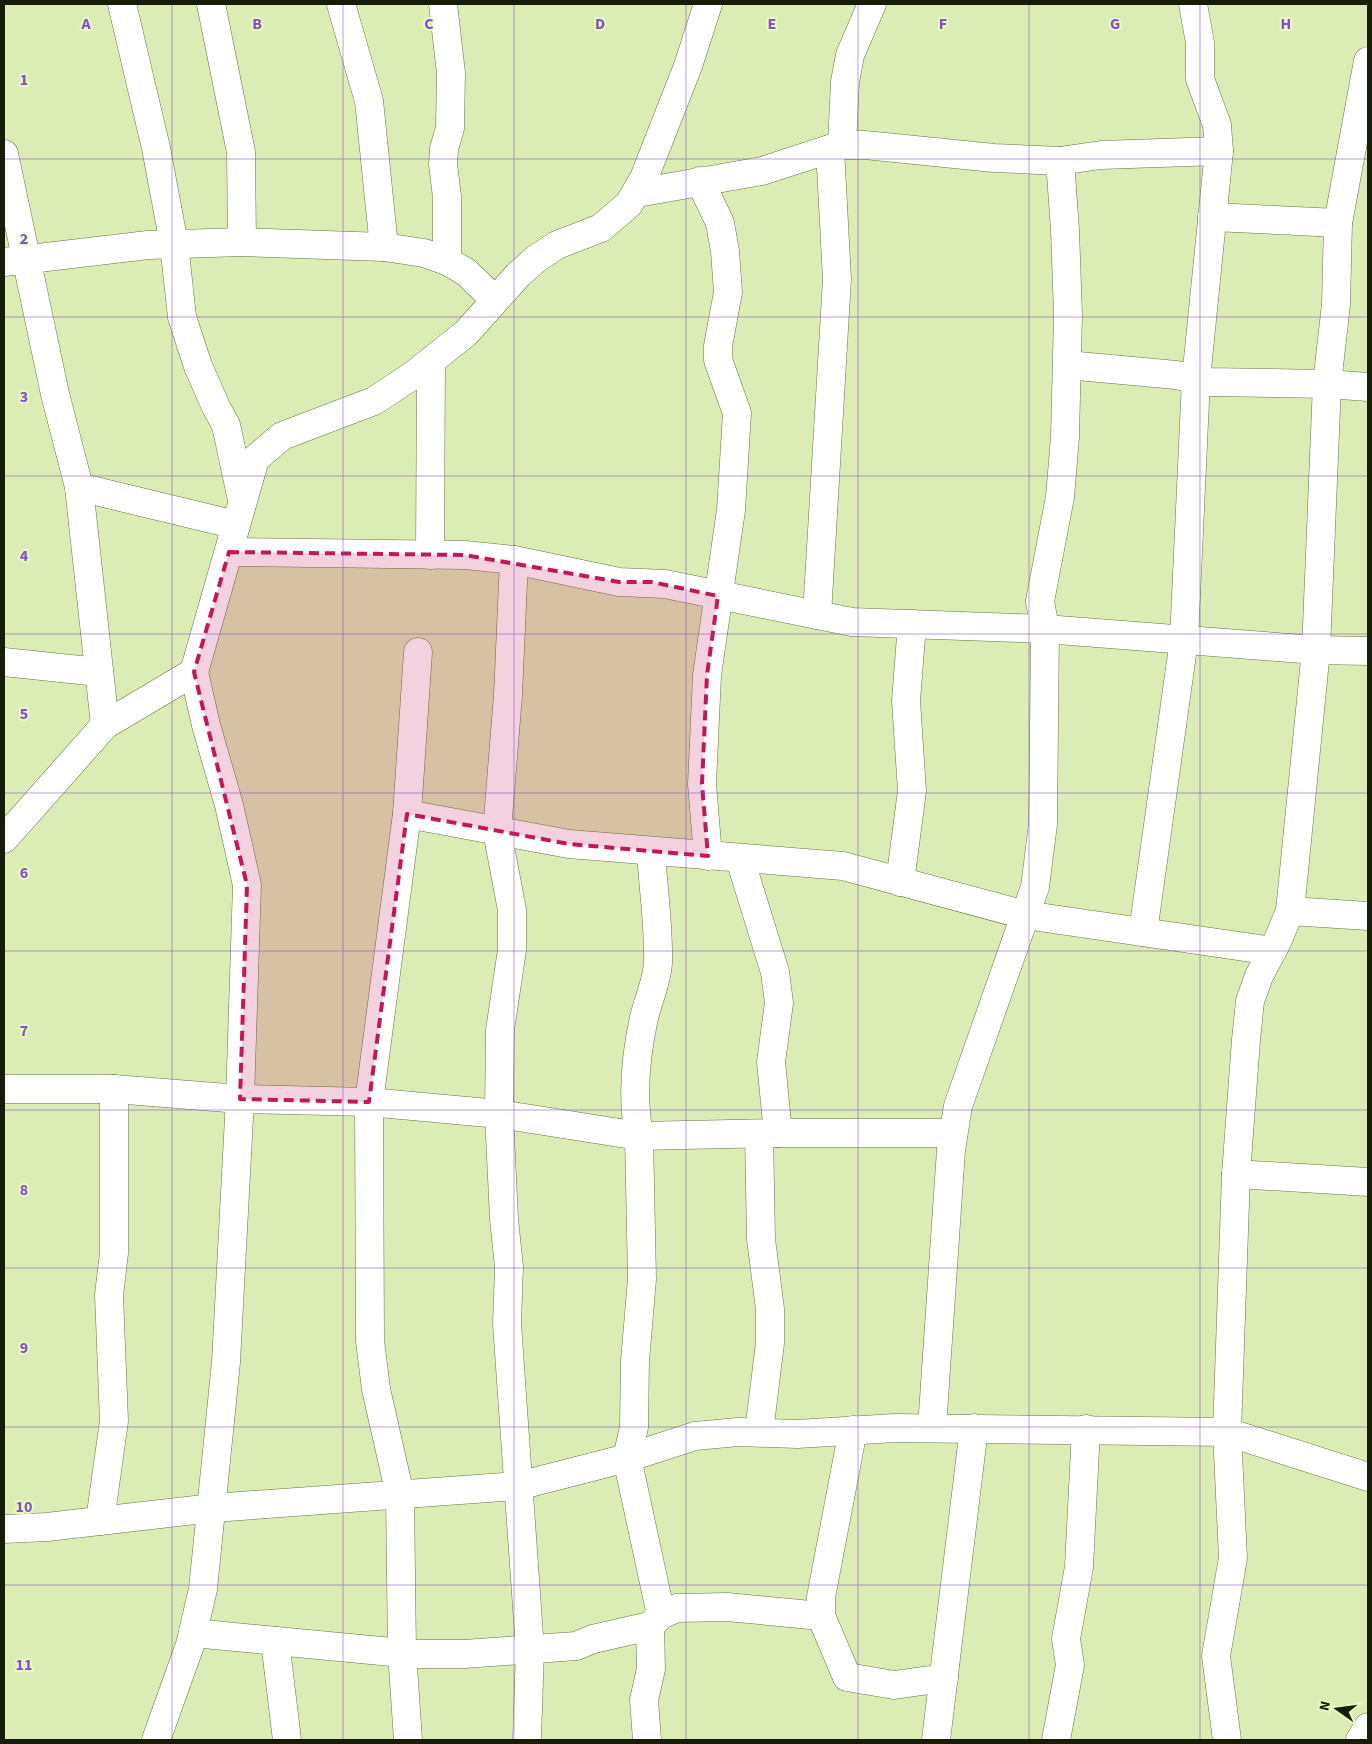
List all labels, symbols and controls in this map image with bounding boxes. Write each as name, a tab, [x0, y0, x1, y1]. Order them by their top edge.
text: A	[80, 13, 91, 35]
text: B	[252, 13, 262, 35]
text: C	[424, 13, 434, 35]
text: D	[595, 13, 605, 35]
text: E	[768, 13, 776, 35]
text: F	[939, 13, 947, 35]
text: G	[1110, 13, 1120, 35]
text: H	[1281, 13, 1291, 35]
text: 1	[20, 69, 28, 91]
text: 2	[20, 228, 28, 250]
text: 3	[20, 386, 28, 408]
text: 4	[20, 545, 29, 567]
text: 5	[20, 703, 28, 725]
text: 6	[20, 862, 28, 884]
text: 7	[20, 1020, 28, 1042]
text: 8	[20, 1179, 28, 1201]
text: 9	[20, 1337, 28, 1359]
text: 10	[16, 1496, 32, 1518]
text: 11	[16, 1654, 32, 1676]
north arrow	[1312, 1684, 1362, 1734]
text: N	[1315, 1699, 1336, 1713]

